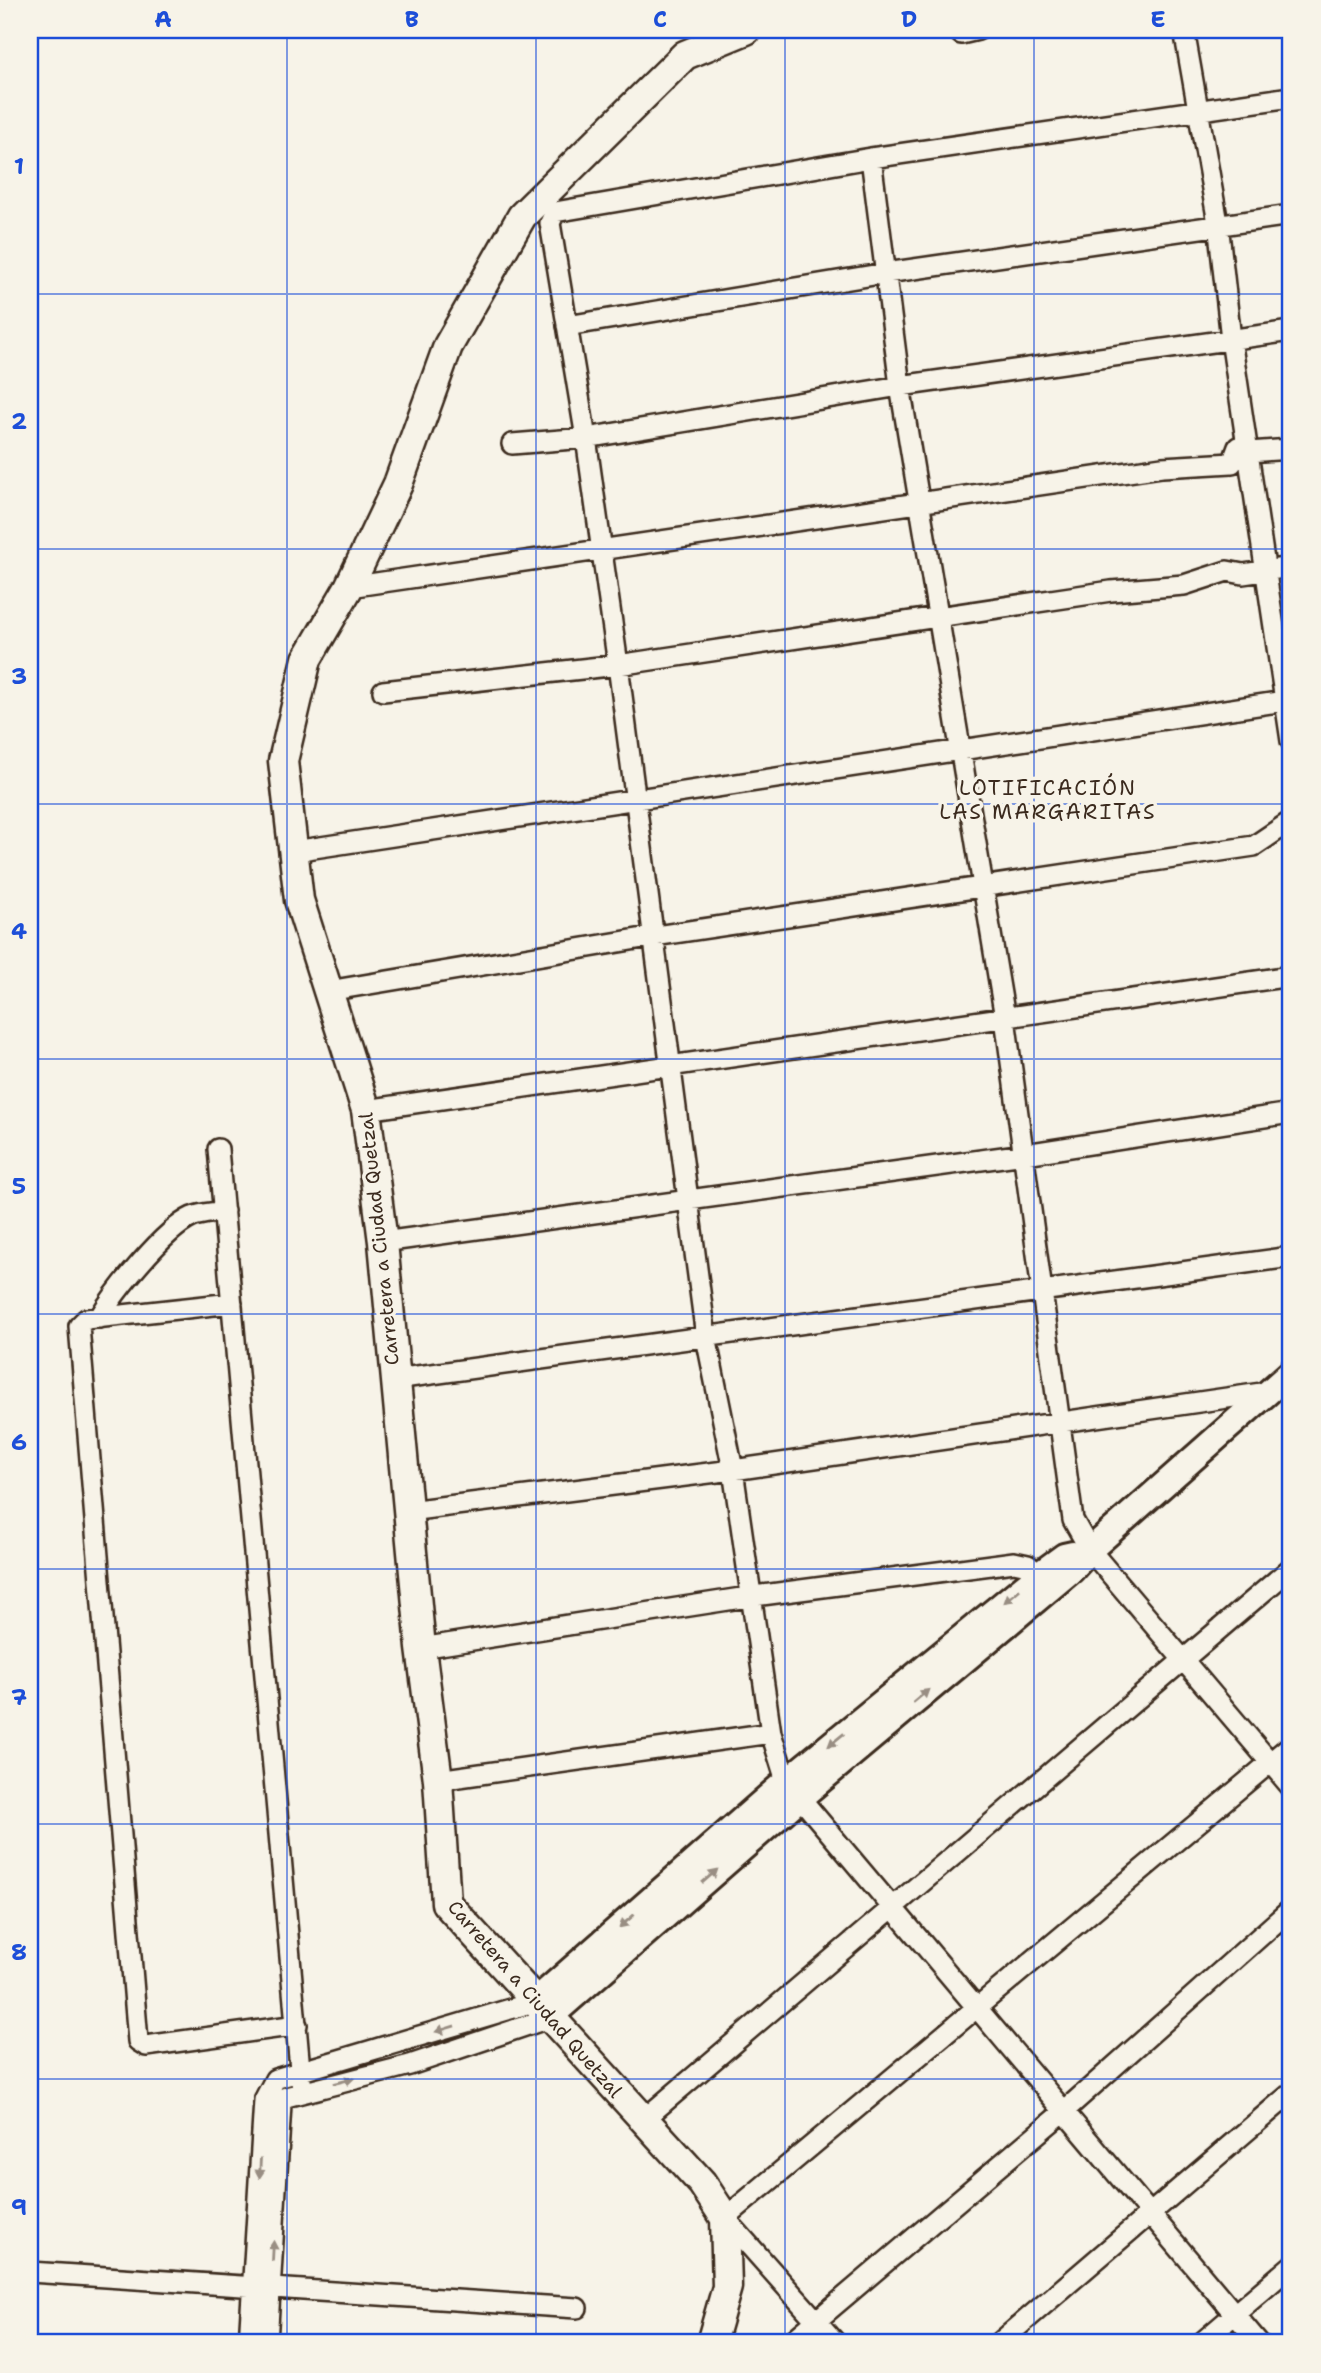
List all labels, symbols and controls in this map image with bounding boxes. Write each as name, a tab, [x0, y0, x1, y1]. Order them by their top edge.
text: A	[154, 4, 172, 34]
text: B	[405, 4, 419, 34]
text: C	[653, 4, 667, 34]
text: D	[901, 4, 917, 34]
text: E	[1150, 4, 1166, 34]
text: 1	[14, 151, 24, 181]
text: 2	[11, 406, 27, 436]
text: 3	[11, 661, 27, 691]
district label: LOTIFICACIÓN LAS MARGARITAS	[939, 773, 1157, 826]
text: 4	[11, 916, 27, 946]
street label: Carretera a Ciudad Quetzal	[353, 1111, 405, 1367]
text: 5	[12, 1171, 26, 1201]
text: 6	[11, 1427, 27, 1457]
one-way arrow	[1004, 1588, 1021, 1603]
text: 7	[11, 1682, 27, 1712]
one-way arrow	[912, 1689, 929, 1704]
one-way arrow	[828, 1733, 846, 1748]
one-way arrow	[702, 1869, 719, 1884]
street label: Carretera a Ciudad Quetzal	[442, 1895, 628, 2103]
one-way arrow	[618, 1913, 635, 1928]
text: 8	[11, 1937, 27, 1967]
one-way arrow	[434, 2024, 455, 2035]
one-way arrow	[333, 2075, 355, 2086]
one-way arrow	[254, 2157, 265, 2179]
text: 9	[11, 2192, 27, 2222]
one-way arrow	[267, 2239, 278, 2261]

